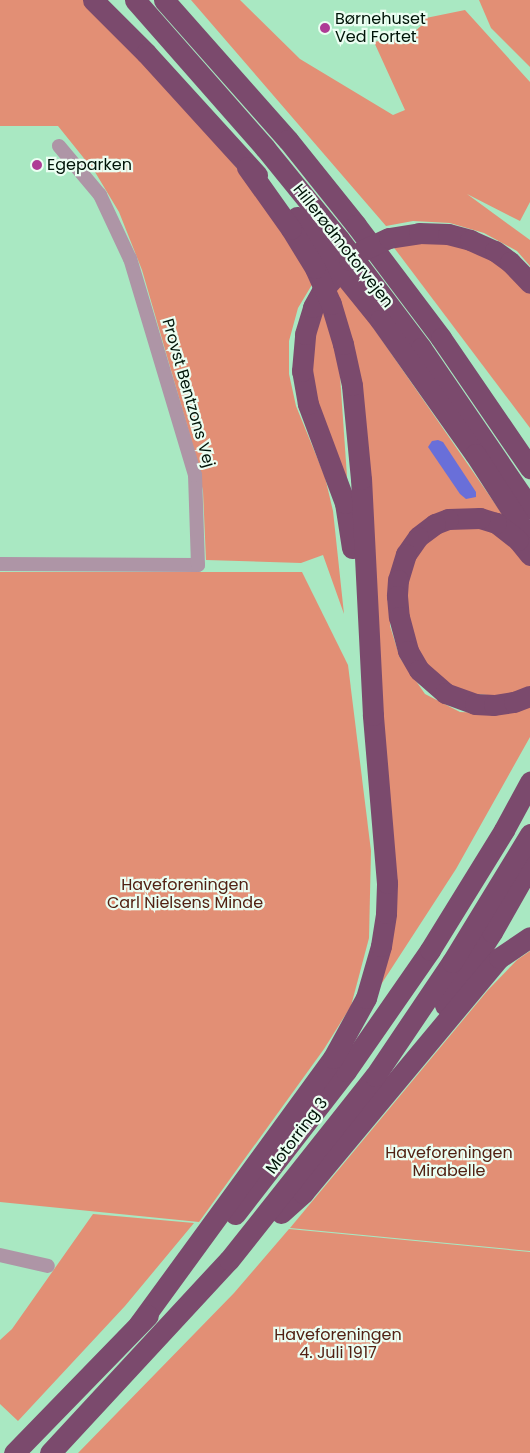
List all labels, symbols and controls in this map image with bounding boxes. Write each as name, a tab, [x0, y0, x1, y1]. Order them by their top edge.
place label: Børnehuset Ved Fortet	[335, 9, 426, 47]
marker: Børnehuset Ved Fortet	[319, 22, 331, 34]
place label: Egeparken	[47, 155, 132, 175]
marker: Egeparken	[31, 159, 43, 171]
street label: Hillerødmotorvejen	[289, 180, 397, 312]
street label: Provst Bentzons Vej	[158, 316, 218, 470]
park label: Haveforeningen Carl Nielsens Minde	[107, 875, 263, 913]
street label: Motorring 3	[262, 1094, 332, 1178]
park label: Haveforeningen Mirabelle	[385, 1143, 513, 1181]
park label: Haveforeningen 4. Juli 1917	[274, 1325, 402, 1363]

